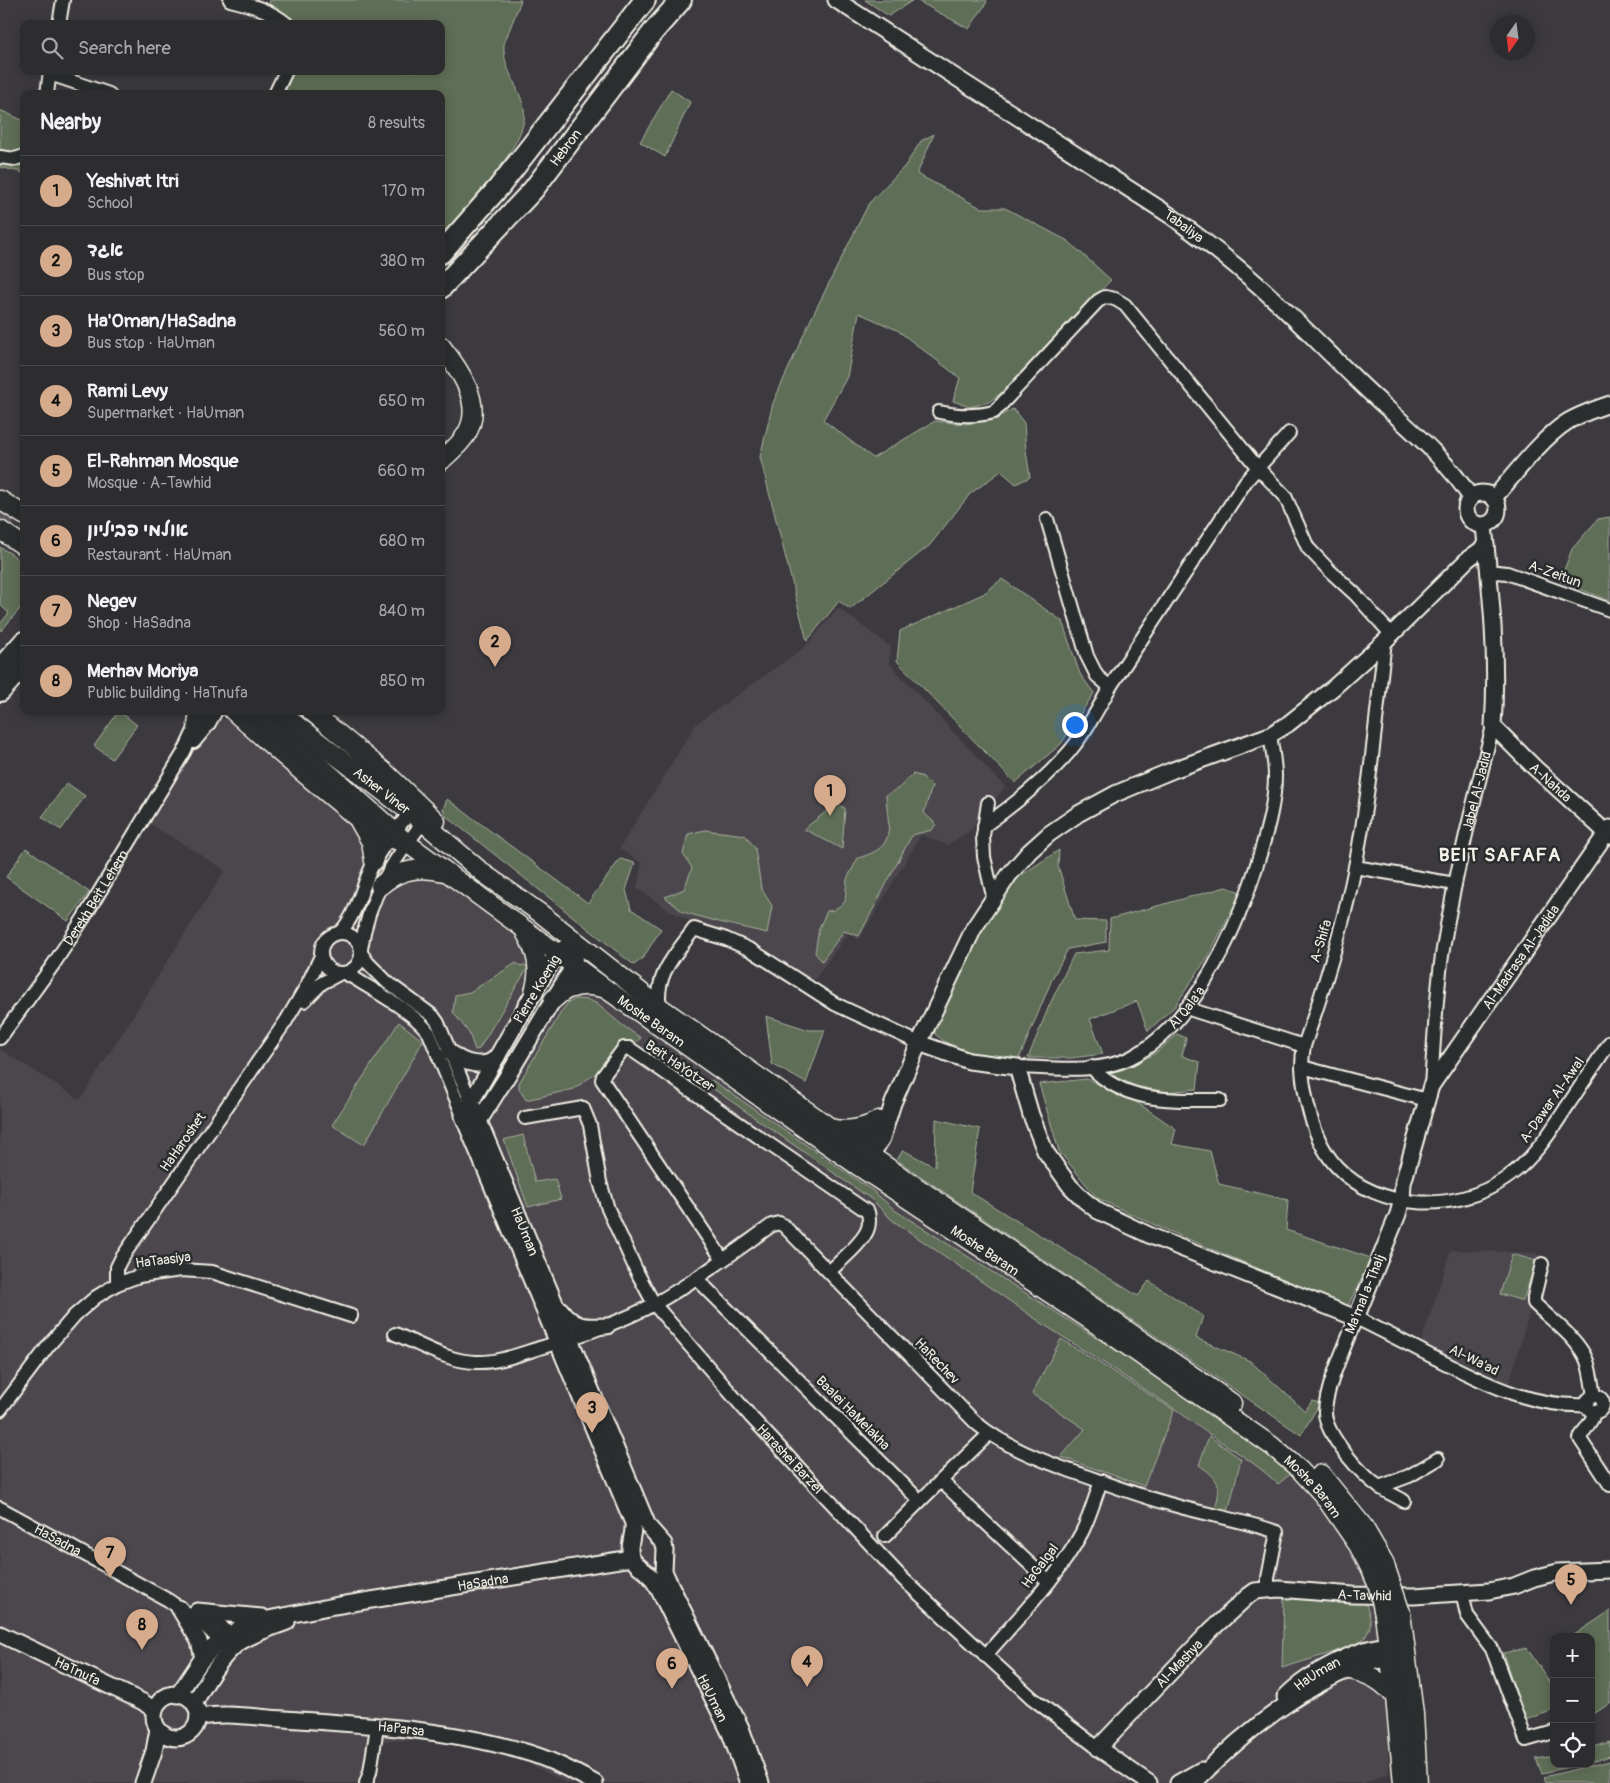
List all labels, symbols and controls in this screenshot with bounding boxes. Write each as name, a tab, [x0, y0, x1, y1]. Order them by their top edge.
north arrow	[1490, 15, 1535, 60]
search box	[20, 20, 445, 75]
icon: search	[38, 34, 66, 62]
text: Search here	[78, 36, 171, 60]
text: Nearby	[40, 109, 101, 136]
text: 8 results	[368, 113, 425, 133]
street label: Hebron	[546, 125, 585, 169]
text: Yeshivat Itri	[87, 169, 179, 193]
text: 1	[53, 181, 59, 201]
text: 170 m	[382, 181, 425, 201]
text: School	[87, 193, 133, 213]
street label: Tabaliya	[1161, 206, 1207, 246]
text: אגד	[87, 238, 123, 262]
text: 2	[52, 251, 60, 271]
text: 380 m	[379, 251, 425, 271]
text: Bus stop	[87, 265, 145, 285]
text: Ha'Oman/HaSadna	[87, 309, 236, 333]
text: 3	[52, 321, 60, 341]
text: 560 m	[378, 321, 425, 341]
text: Bus stop · HaUman	[87, 333, 215, 353]
text: Rami Levy	[87, 379, 168, 403]
text: 4	[51, 391, 61, 411]
text: 650 m	[378, 391, 425, 411]
text: Supermarket · HaUman	[87, 403, 244, 423]
text: El-Rahman Mosque	[87, 449, 238, 473]
text: 5	[52, 461, 60, 481]
text: 660 m	[378, 461, 425, 481]
text: Mosque · A-Tawhid	[87, 473, 212, 493]
text: אולמי פביליון	[87, 518, 189, 542]
text: 6	[51, 531, 61, 551]
text: 680 m	[379, 531, 425, 551]
text: Restaurant · HaUman	[87, 545, 231, 565]
street label: A-Zeitun	[1526, 557, 1584, 591]
text: Negev	[87, 589, 137, 613]
text: 7	[52, 601, 60, 621]
text: 840 m	[379, 601, 425, 621]
text: Shop · HaSadna	[87, 613, 191, 633]
pin: 2	[479, 626, 511, 667]
text: Merhav Moriya	[87, 659, 198, 683]
text: 8	[52, 671, 60, 691]
text: 850 m	[380, 671, 425, 691]
text: Public building · HaTnufa	[87, 683, 248, 703]
your location	[1062, 712, 1088, 738]
street label: Jabel Al-Jadid	[1459, 749, 1495, 833]
street label: A-Nahda	[1526, 759, 1575, 806]
street label: Asher Viner	[350, 763, 414, 818]
pin: 1	[814, 775, 846, 816]
district label: BEIT SAFAFA	[1439, 843, 1561, 867]
street label: Derekh Beit Lehem	[60, 847, 131, 949]
street label: Al-Madrasa Al-Jadida	[1478, 901, 1563, 1013]
street label: A-Shifa	[1306, 917, 1336, 965]
street label: Pierre Koenig	[510, 952, 564, 1026]
street label: Al Qala'a	[1164, 983, 1208, 1032]
street label: Moshe Baram	[614, 991, 689, 1051]
street label: Beit HaYotzer	[642, 1037, 718, 1095]
street label: A-Dawar Al-Awal	[1516, 1054, 1588, 1146]
street label: HaHaroshet	[156, 1109, 210, 1175]
street label: HaUman	[507, 1204, 543, 1258]
street label: Moshe Baram	[948, 1221, 1023, 1279]
street label: HaTaasiya	[134, 1248, 192, 1272]
street label: Ma'mal a-Thalj	[1341, 1252, 1389, 1336]
street label: HaRechev	[911, 1334, 963, 1388]
street label: Al-Wa'ad	[1446, 1341, 1502, 1379]
street label: Baalei HaMelakha	[812, 1372, 894, 1454]
pin: 3	[576, 1392, 608, 1433]
street label: Harashei Barzel	[753, 1420, 827, 1497]
street label: Moshe Baram	[1280, 1451, 1345, 1521]
street label: HaSadna	[31, 1520, 85, 1560]
pin: 7	[94, 1537, 126, 1578]
street label: HaGalgal	[1018, 1540, 1062, 1592]
pin: 5	[1555, 1564, 1587, 1605]
street label: HaSadna	[456, 1569, 509, 1594]
street label: A-Tawhid	[1337, 1585, 1392, 1604]
pin: 8	[126, 1609, 158, 1650]
map controls	[1550, 1633, 1595, 1768]
button: +	[1550, 1633, 1595, 1678]
street label: Al-Mashya	[1152, 1636, 1206, 1691]
pin: 4	[791, 1646, 823, 1687]
pin: 6	[656, 1648, 688, 1689]
street label: HaTnufa	[52, 1653, 103, 1689]
street label: HaUman	[1290, 1653, 1343, 1694]
street label: HaUman	[694, 1671, 732, 1725]
button: −	[1550, 1678, 1595, 1723]
street label: HaParsa	[377, 1717, 426, 1740]
button: locate	[1550, 1723, 1595, 1768]

